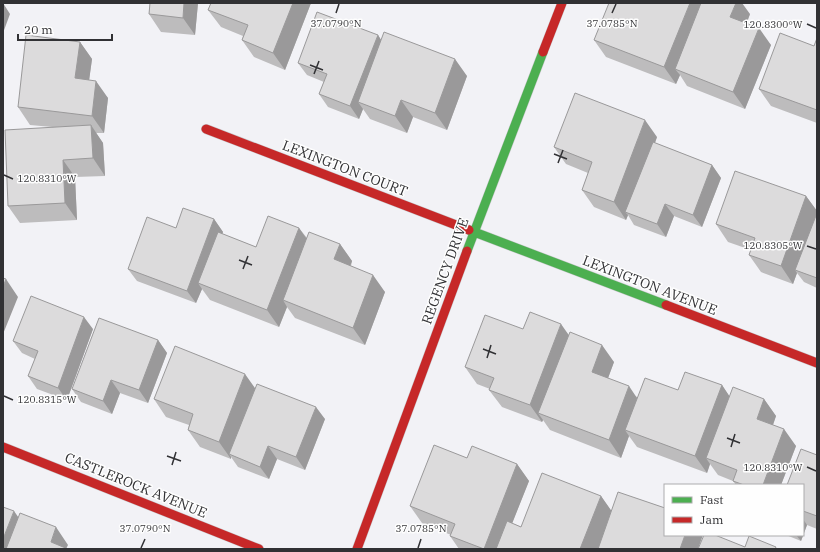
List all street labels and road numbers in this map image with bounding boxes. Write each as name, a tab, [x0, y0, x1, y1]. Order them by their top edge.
street label: LEXINGTON COURT	[280, 136, 410, 200]
street label: REGENCY DRIVE	[417, 215, 473, 327]
street label: LEXINGTON AVENUE	[580, 251, 720, 319]
street label: CASTLEROCK AVENUE	[62, 448, 210, 522]

